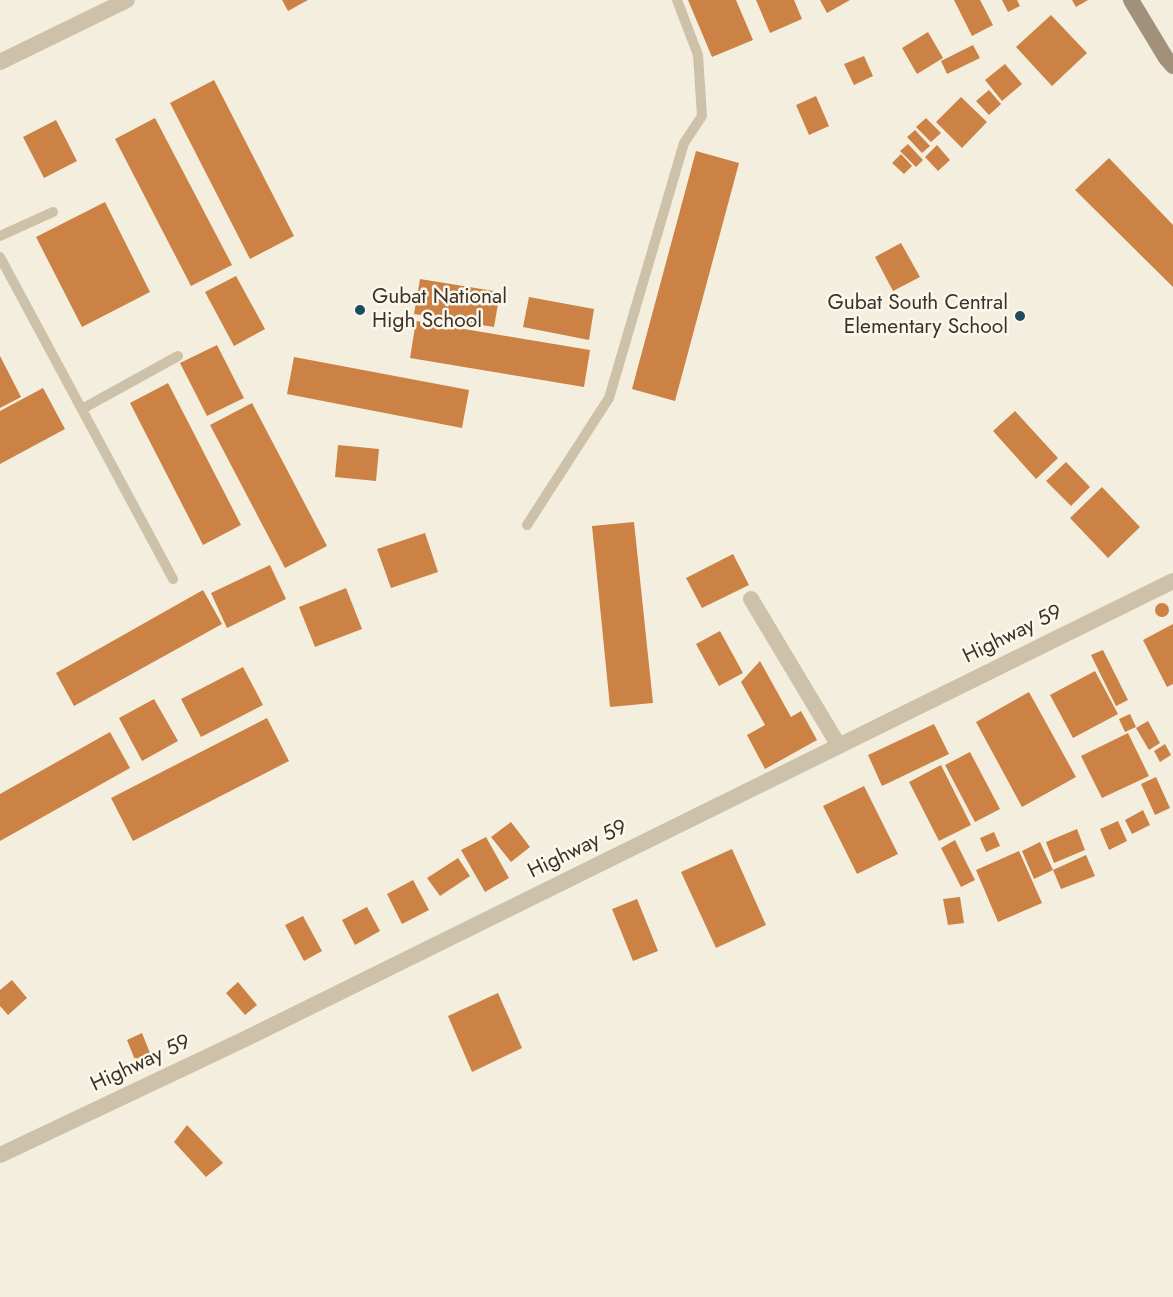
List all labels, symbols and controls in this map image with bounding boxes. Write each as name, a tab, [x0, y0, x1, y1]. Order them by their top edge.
place label: Gubat National High School	[372, 285, 507, 335]
place label: Gubat South Central Elementary School	[828, 291, 1008, 341]
marker: Gubat National High School	[353, 303, 367, 317]
marker: Gubat South Central Elementary School	[1013, 309, 1027, 323]
street label: Highway 59	[959, 600, 1067, 670]
street label: Highway 59	[524, 815, 632, 885]
street label: Highway 59	[87, 1030, 195, 1098]

